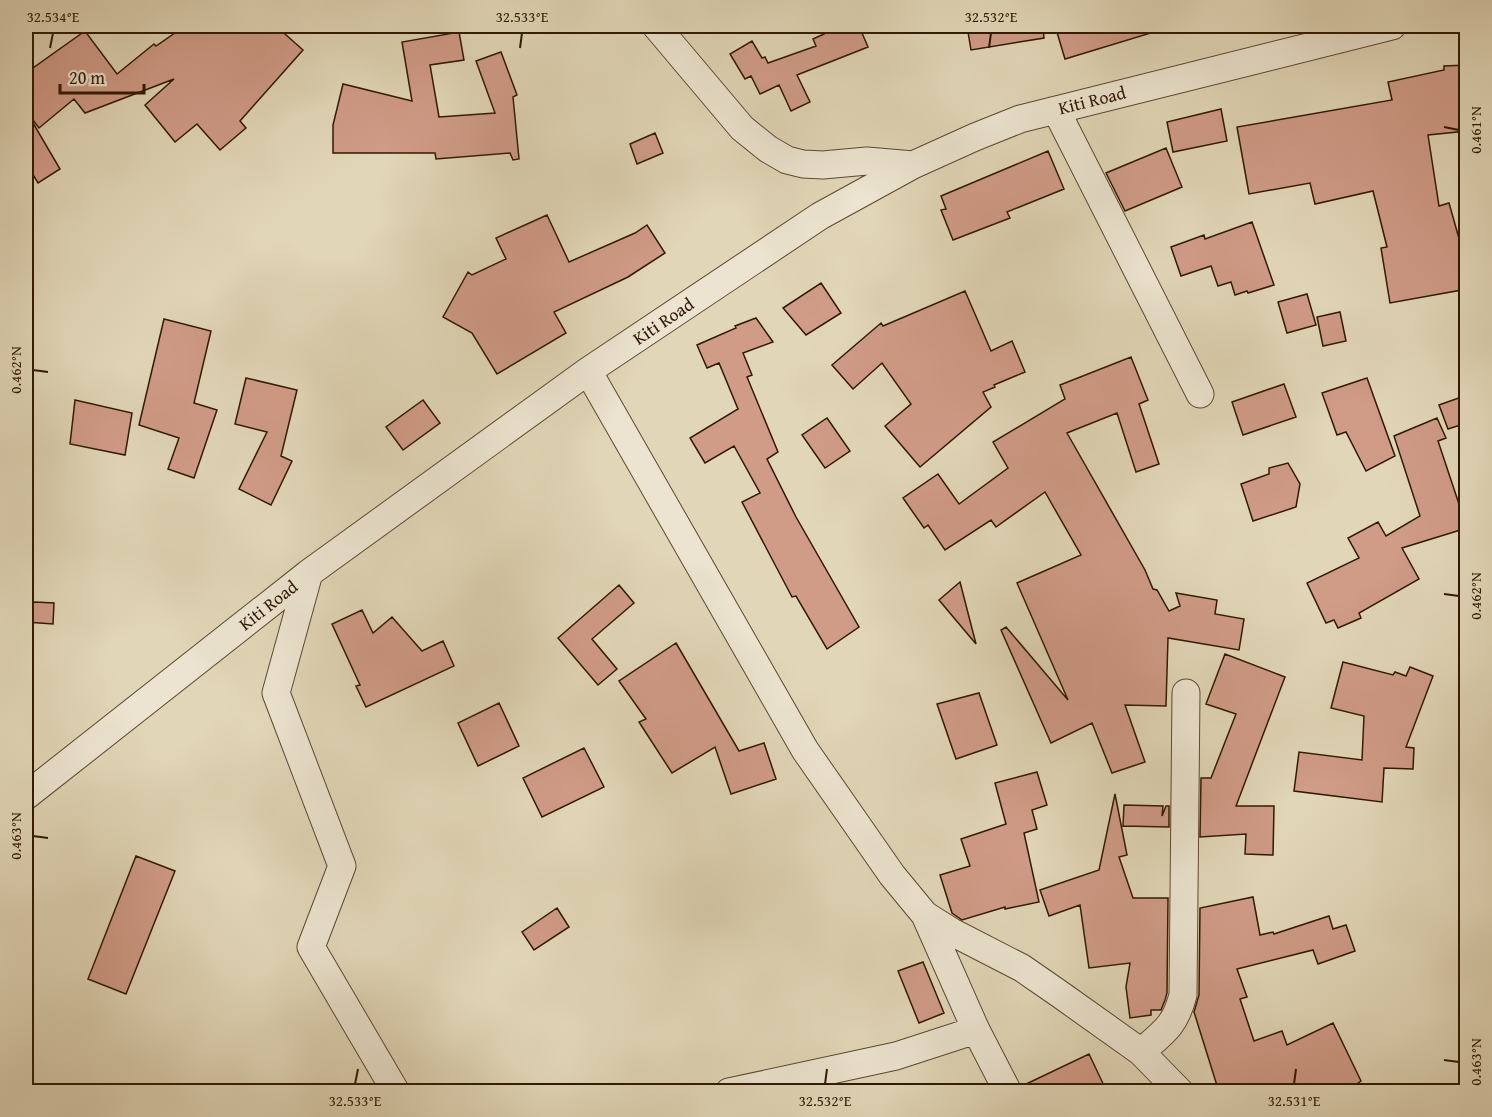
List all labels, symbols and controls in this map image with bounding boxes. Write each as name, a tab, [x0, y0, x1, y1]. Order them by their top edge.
text: 32.534°E	[27, 6, 80, 27]
text: 32.533°E	[496, 6, 549, 27]
text: 32.532°E	[965, 6, 1018, 27]
scale bar	[60, 57, 144, 95]
text: 20 m	[69, 64, 105, 91]
street label: Kiti Road	[1055, 78, 1129, 121]
text: 0.461°N	[1465, 106, 1486, 154]
street label: Kiti Road	[627, 290, 699, 351]
text: 0.462°N	[5, 346, 26, 394]
text: 0.462°N	[1465, 572, 1486, 620]
street label: Kiti Road	[233, 573, 304, 637]
text: 0.463°N	[5, 812, 26, 860]
text: 0.463°N	[1465, 1038, 1486, 1086]
text: 32.533°E	[329, 1090, 382, 1111]
text: 32.532°E	[799, 1090, 852, 1111]
text: 32.531°E	[1268, 1090, 1321, 1111]

